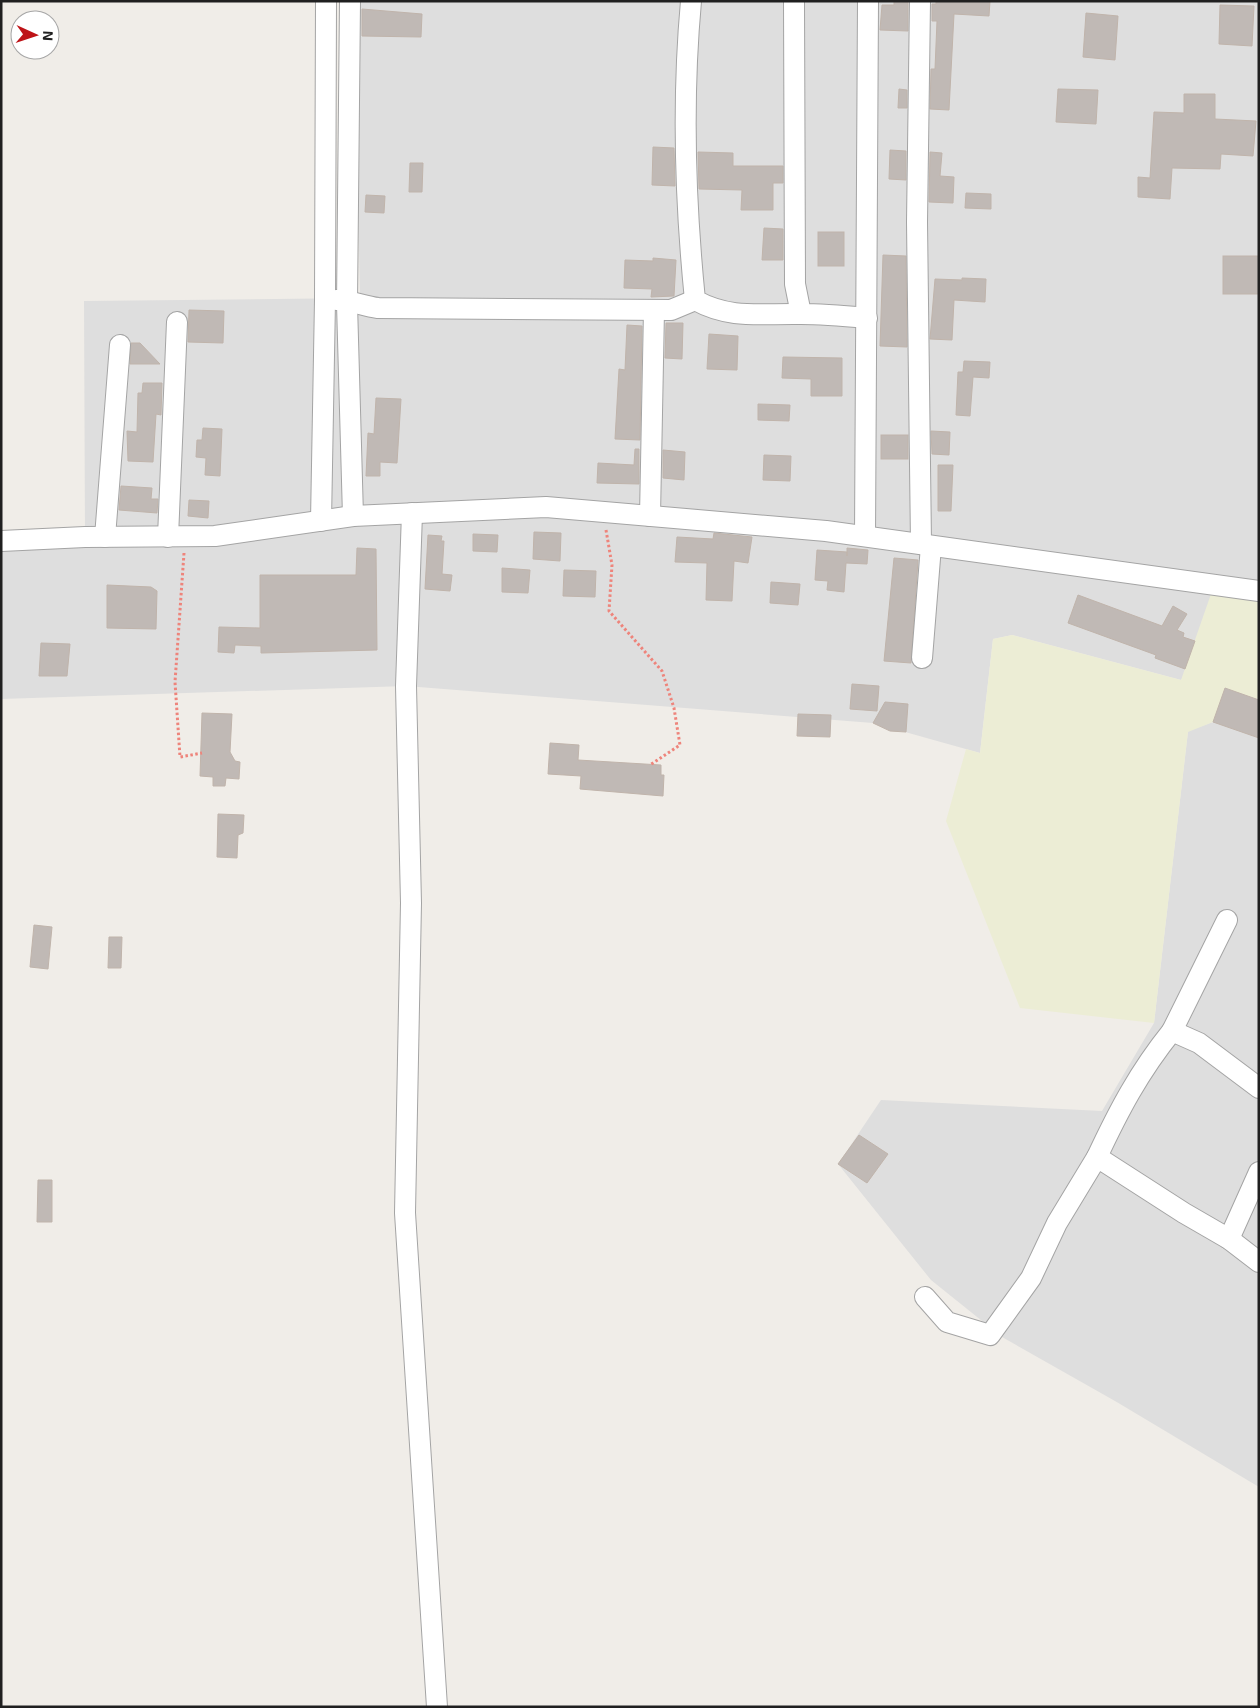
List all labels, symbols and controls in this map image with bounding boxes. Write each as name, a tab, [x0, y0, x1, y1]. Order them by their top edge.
north arrow	[10, 10, 60, 60]
text: N	[40, 30, 57, 41]

